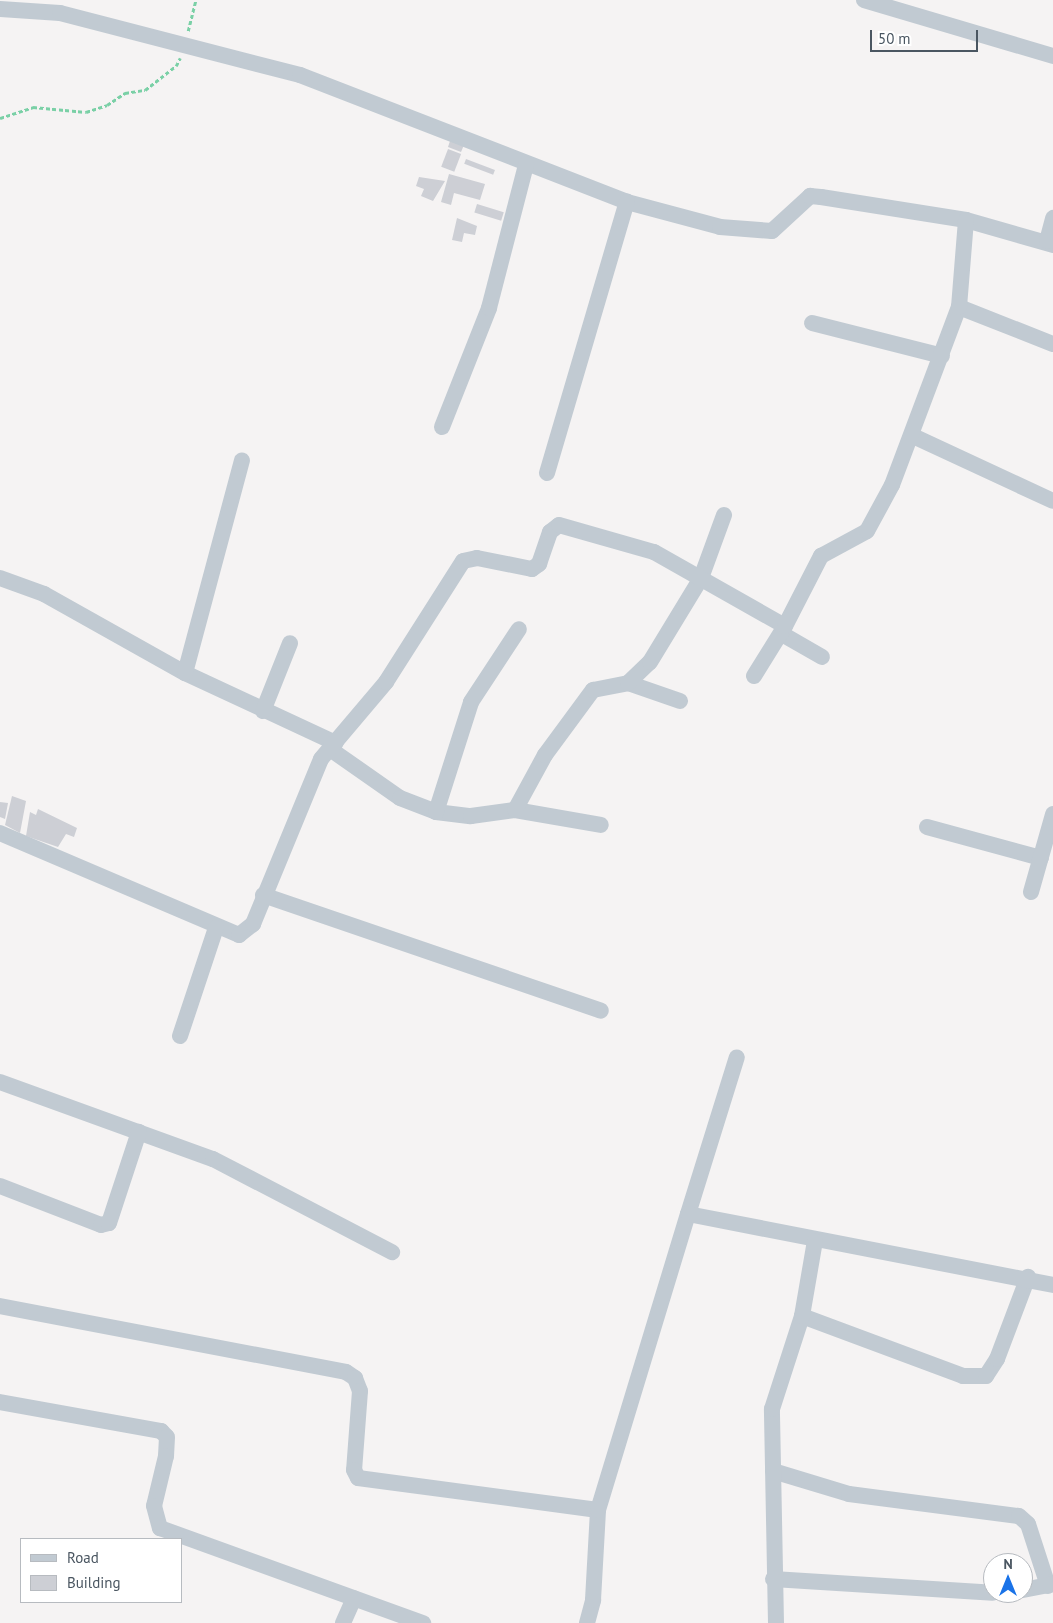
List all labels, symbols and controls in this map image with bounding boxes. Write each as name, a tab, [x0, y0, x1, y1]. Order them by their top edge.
scale bar	[873, 20, 980, 52]
text: 50 m	[878, 29, 911, 48]
legend	[20, 1538, 182, 1603]
text: Road	[67, 1548, 99, 1567]
north arrow	[983, 1553, 1033, 1603]
text: N	[1003, 1555, 1013, 1573]
text: Building	[67, 1573, 121, 1592]

